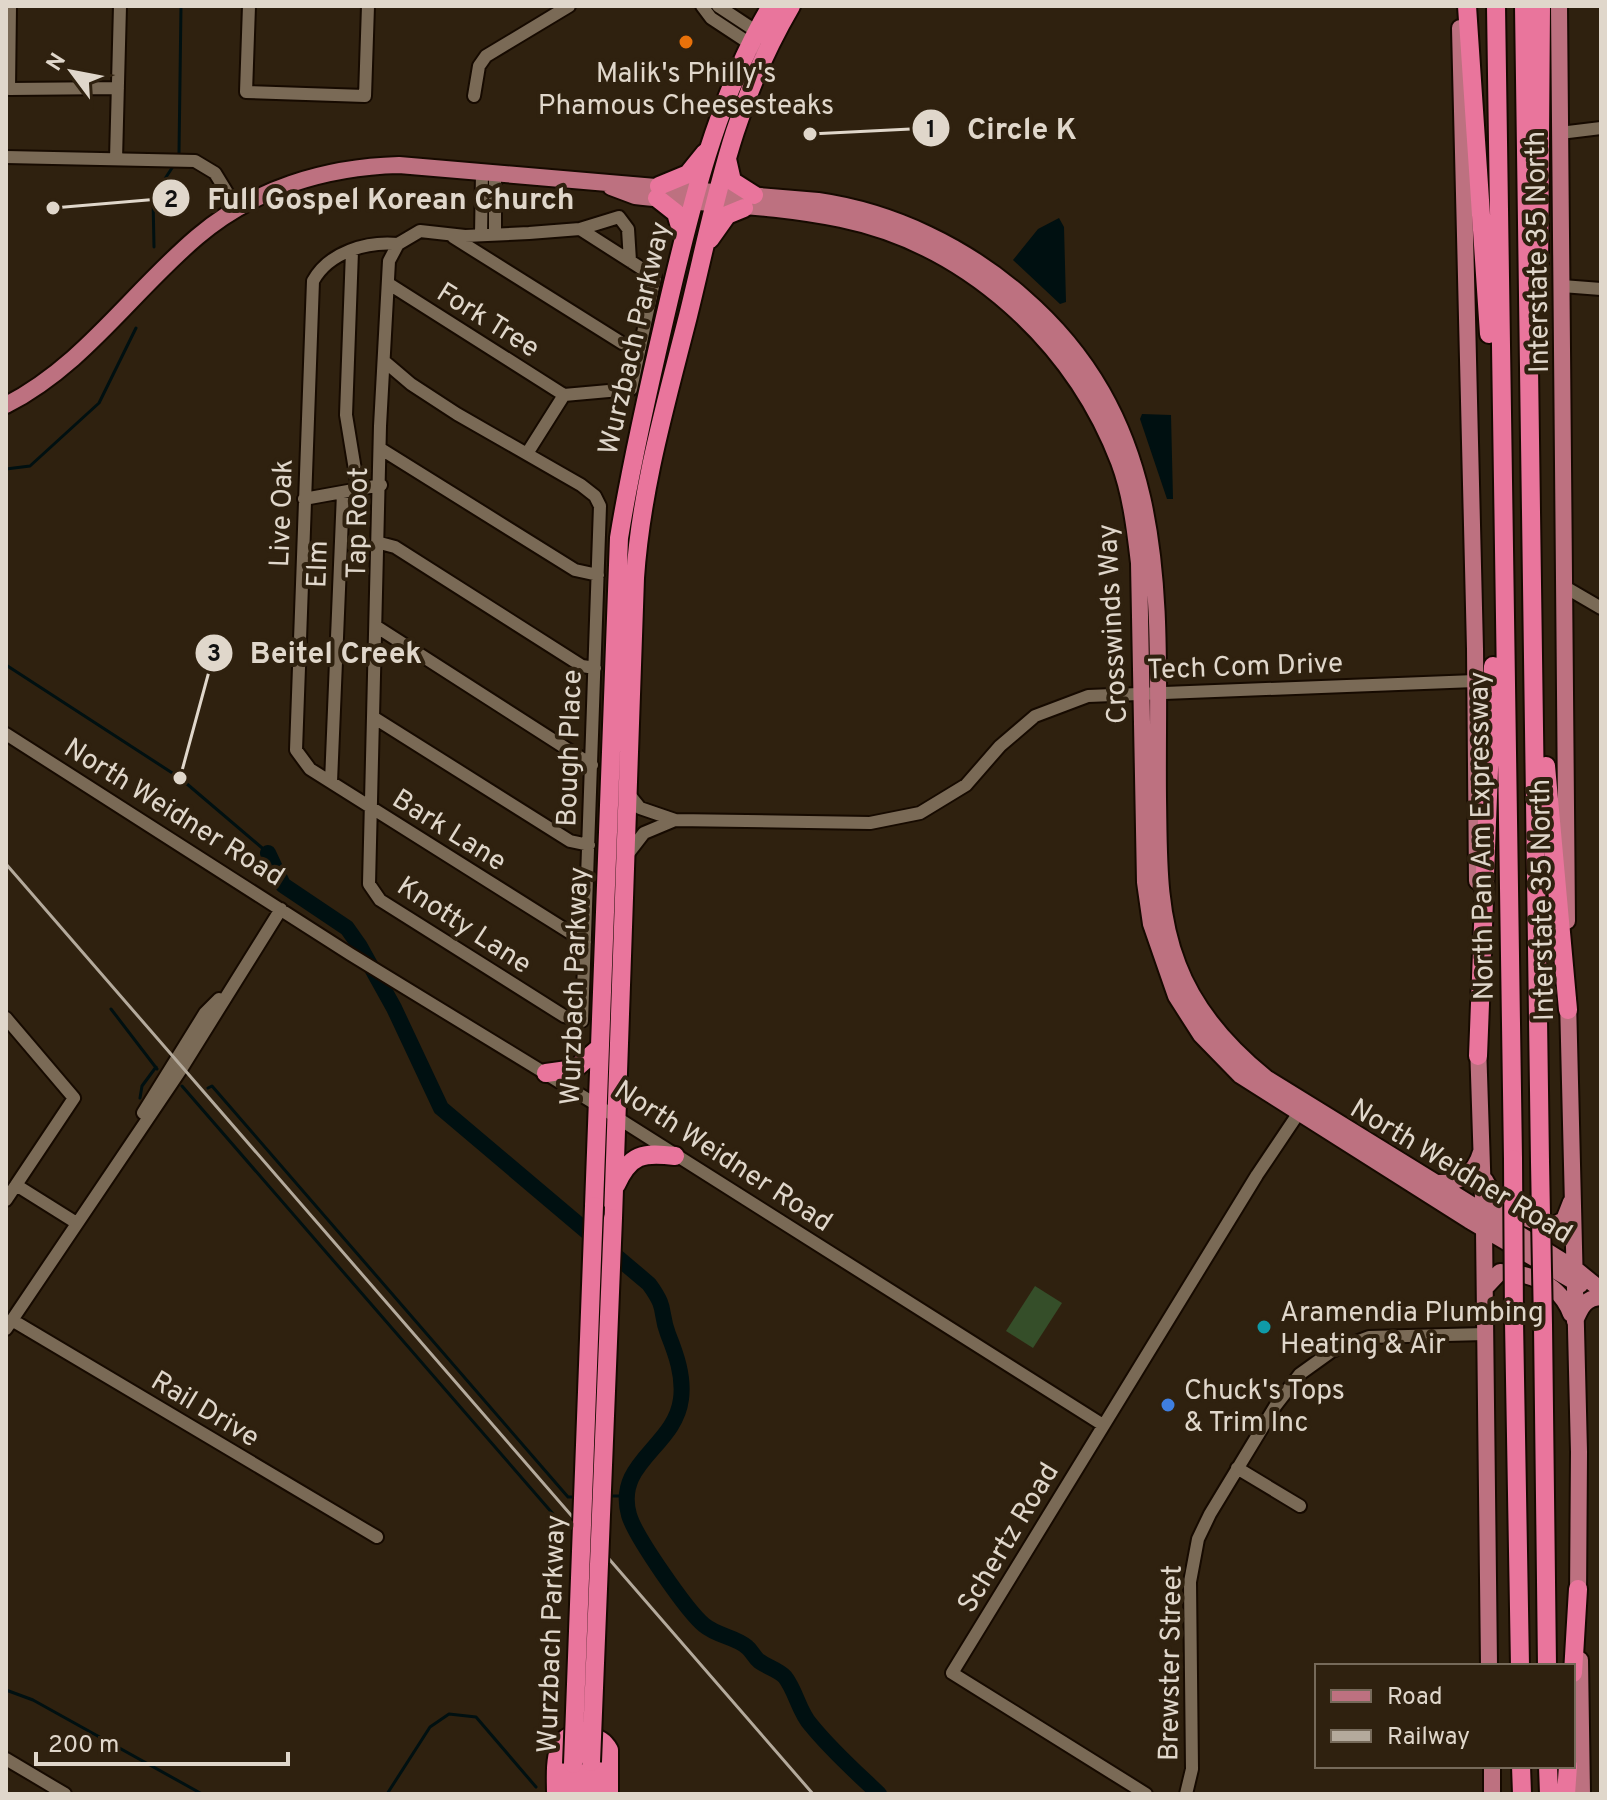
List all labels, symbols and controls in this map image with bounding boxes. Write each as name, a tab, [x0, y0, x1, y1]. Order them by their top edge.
north arrow	[32, 32, 112, 112]
marker: Malik's Philly's Phamous Cheesesteaks	[677, 33, 695, 51]
text: N	[42, 49, 73, 77]
place label: Malik's Philly's Phamous Cheesesteaks	[538, 57, 834, 125]
callout: Circle K	[911, 101, 1093, 155]
text: Circle K	[967, 113, 1077, 150]
text: 1	[926, 116, 936, 146]
street label: Interstate 35 North	[1519, 131, 1559, 373]
callout: Full Gospel Korean Church	[151, 171, 591, 225]
text: Full Gospel Korean Church	[207, 183, 575, 220]
text: 2	[164, 186, 178, 216]
street label: Wurzbach Parkway	[592, 219, 680, 459]
street label: Fork Tree	[429, 276, 546, 367]
street label: Live Oak	[263, 458, 303, 568]
street label: Tap Root	[340, 467, 378, 579]
street label: Crosswinds Way	[1091, 523, 1137, 725]
street label: Elm	[300, 540, 338, 589]
callout: Beitel Creek	[194, 626, 438, 680]
text: Beitel Creek	[250, 637, 422, 674]
text: 3	[207, 640, 221, 670]
street label: Tech Com Drive	[1146, 647, 1344, 689]
street label: Bough Place	[550, 669, 592, 827]
street label: North Pan Am Expressway	[1462, 671, 1504, 1001]
street label: North Weidner Road	[57, 731, 290, 896]
street label: Interstate 35 North	[1524, 779, 1564, 1021]
street label: Bark Lane	[385, 782, 512, 881]
street label: Wurzbach Parkway	[554, 866, 598, 1106]
street label: Knotty Lane	[389, 870, 538, 983]
street label: North Weidner Road	[606, 1073, 838, 1242]
street label: North Weidner Road	[1343, 1092, 1578, 1253]
place label: Aramendia Plumbing Heating & Air	[1280, 1296, 1544, 1364]
marker: Aramendia Plumbing Heating & Air	[1255, 1318, 1273, 1336]
street label: Rail Drive	[144, 1364, 265, 1457]
place label: Chuck's Tops & Trim Inc	[1184, 1374, 1345, 1442]
marker: Chuck's Tops & Trim Inc	[1159, 1396, 1177, 1414]
street label: Schertz Road	[951, 1457, 1069, 1620]
street label: Wurzbach Parkway	[531, 1514, 575, 1754]
street label: Brewster Street	[1152, 1565, 1192, 1762]
legend	[1315, 1664, 1575, 1768]
text: Road	[1387, 1683, 1443, 1713]
scale bar	[36, 1716, 288, 1766]
text: Railway	[1387, 1723, 1470, 1753]
text: 200 m	[48, 1731, 119, 1761]

